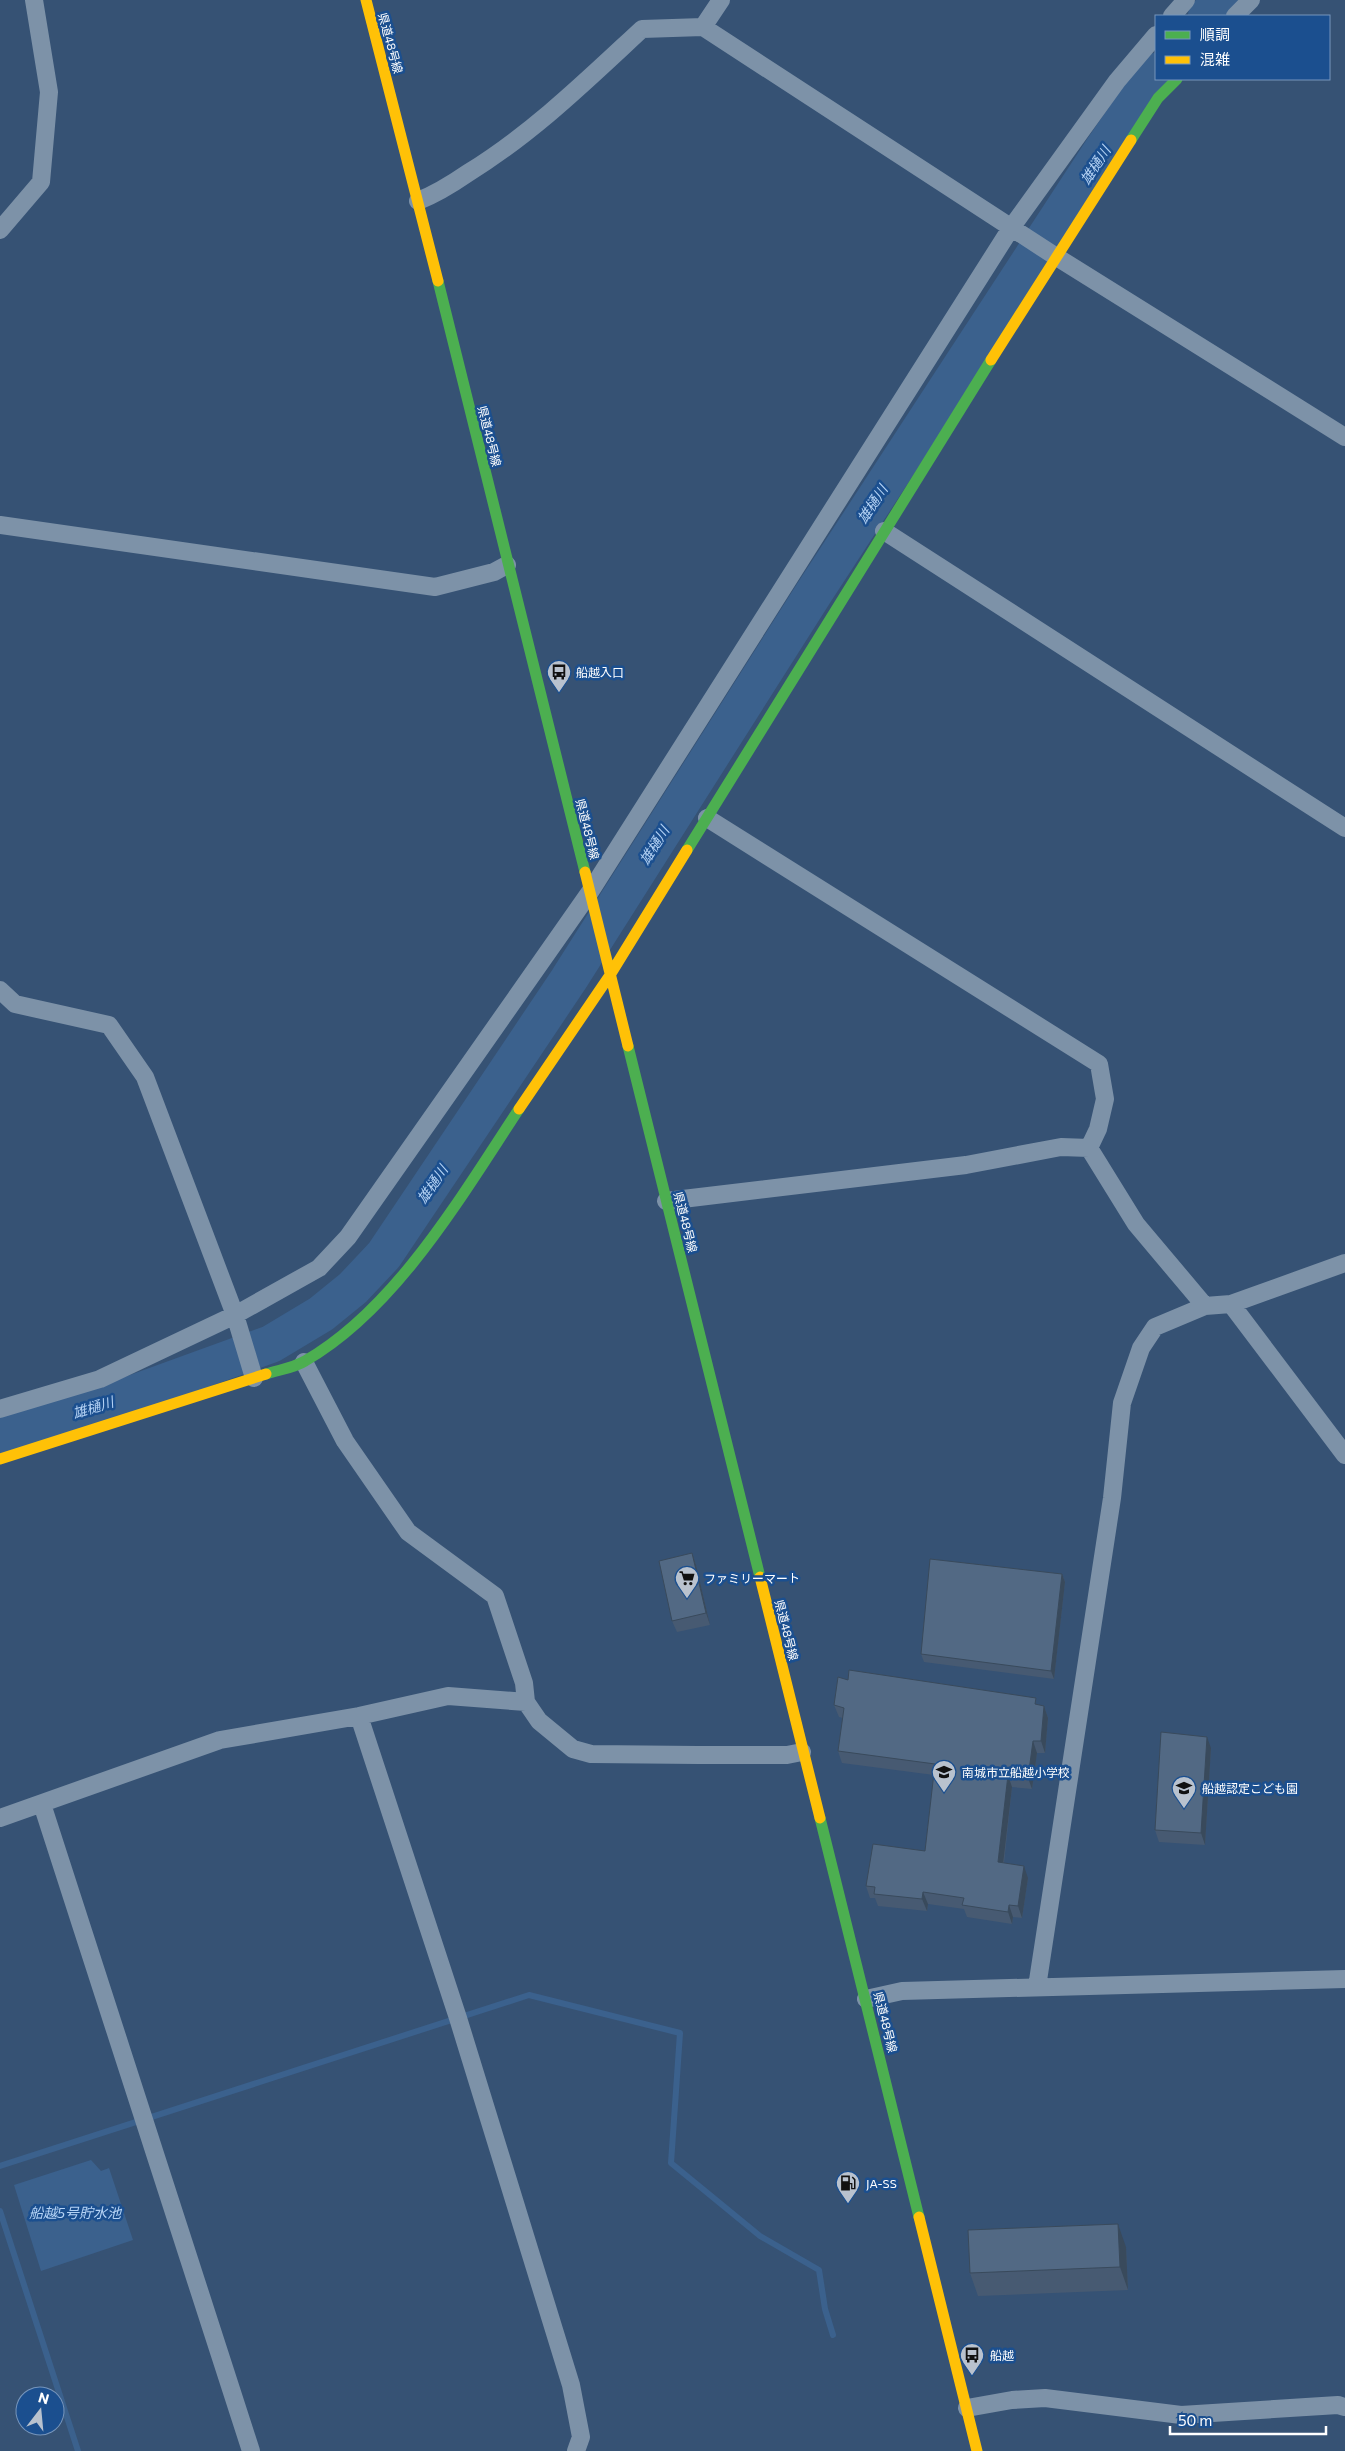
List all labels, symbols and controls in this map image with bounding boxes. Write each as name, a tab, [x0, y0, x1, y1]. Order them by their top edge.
street label: 県道48号線	[376, 11, 406, 75]
legend	[1155, 15, 1330, 80]
text: 順調	[1200, 25, 1230, 43]
text: 混雑	[1200, 50, 1230, 68]
water label: 雄樋川	[1076, 141, 1115, 187]
street label: 県道48号線	[476, 404, 504, 468]
water label: 雄樋川	[853, 480, 892, 526]
bus stop icon: 船越入口	[546, 659, 572, 693]
place label: 船越入口	[576, 665, 624, 679]
street label: 県道48号線	[574, 797, 602, 861]
water label: 雄樋川	[636, 821, 673, 867]
water label: 雄樋川	[413, 1160, 452, 1206]
street label: 県道48号線	[672, 1190, 700, 1254]
water label: 雄樋川	[70, 1392, 117, 1421]
supermarket icon: ファミリーマート	[674, 1565, 700, 1599]
place label: ファミリーマート	[704, 1571, 800, 1585]
street label: 県道48号線	[773, 1598, 801, 1662]
school or university icon: 南城市立船越小学校	[931, 1759, 957, 1793]
place label: 南城市立船越小学校	[962, 1765, 1070, 1779]
school or university icon: 船越認定こども園	[1171, 1775, 1197, 1809]
place label: 船越認定こども園	[1202, 1781, 1298, 1795]
street label: 県道48号線	[872, 1990, 900, 2054]
fuel station icon: JA-SS	[835, 2170, 861, 2204]
place label: JA-SS	[866, 2176, 897, 2191]
water label: 船越5号貯水池	[29, 2204, 123, 2221]
bus stop icon: 船越	[959, 2342, 985, 2376]
place label: 船越	[990, 2348, 1014, 2362]
north arrow	[15, 2386, 65, 2436]
text: N	[36, 2388, 51, 2408]
scale bar	[1170, 2404, 1326, 2436]
text: 50 m	[1178, 2411, 1212, 2429]

